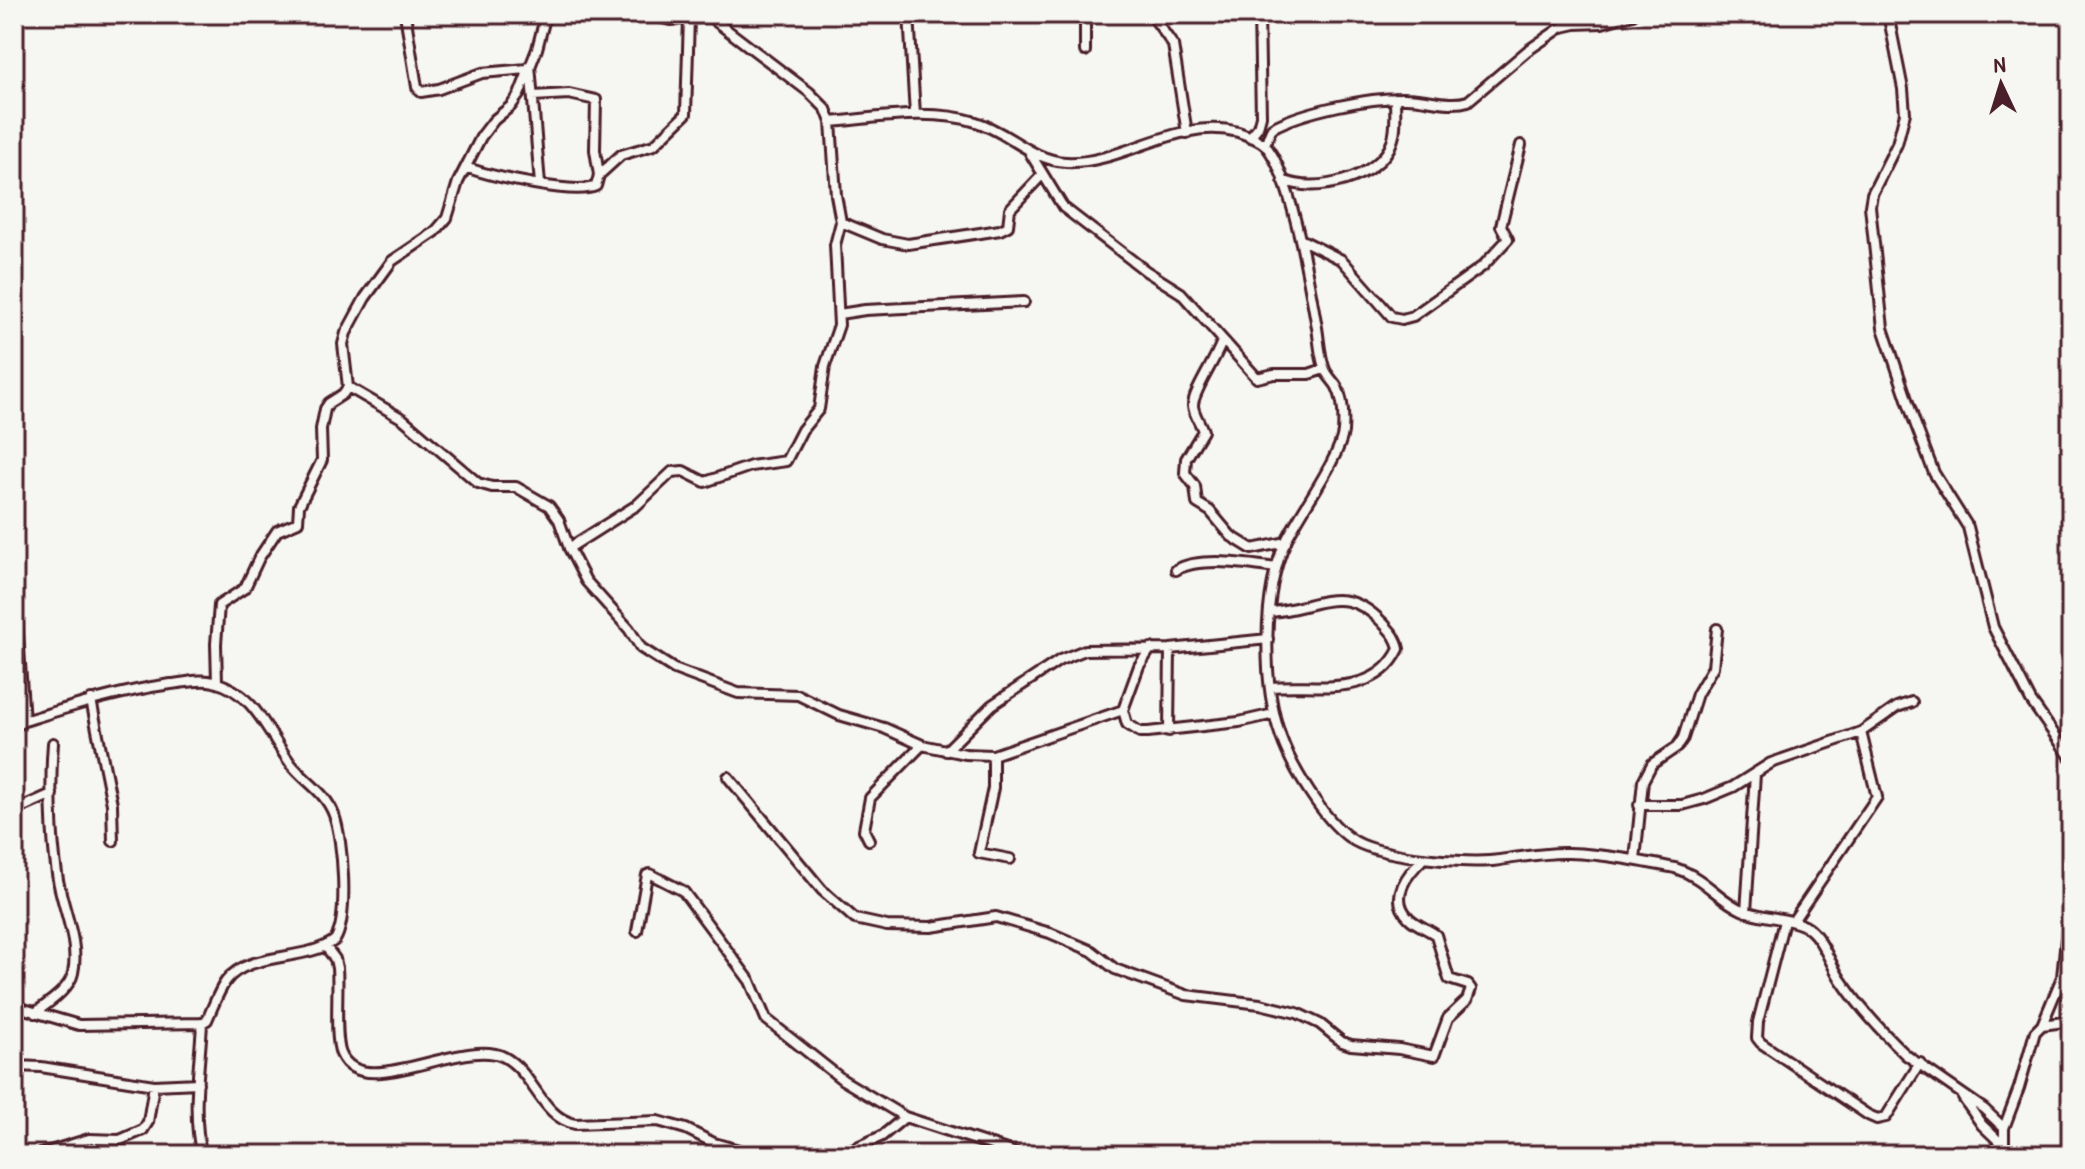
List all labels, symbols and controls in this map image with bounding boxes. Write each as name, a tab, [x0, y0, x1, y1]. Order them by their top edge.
north arrow	[1961, 44, 2041, 124]
text: N	[1993, 49, 2007, 79]

